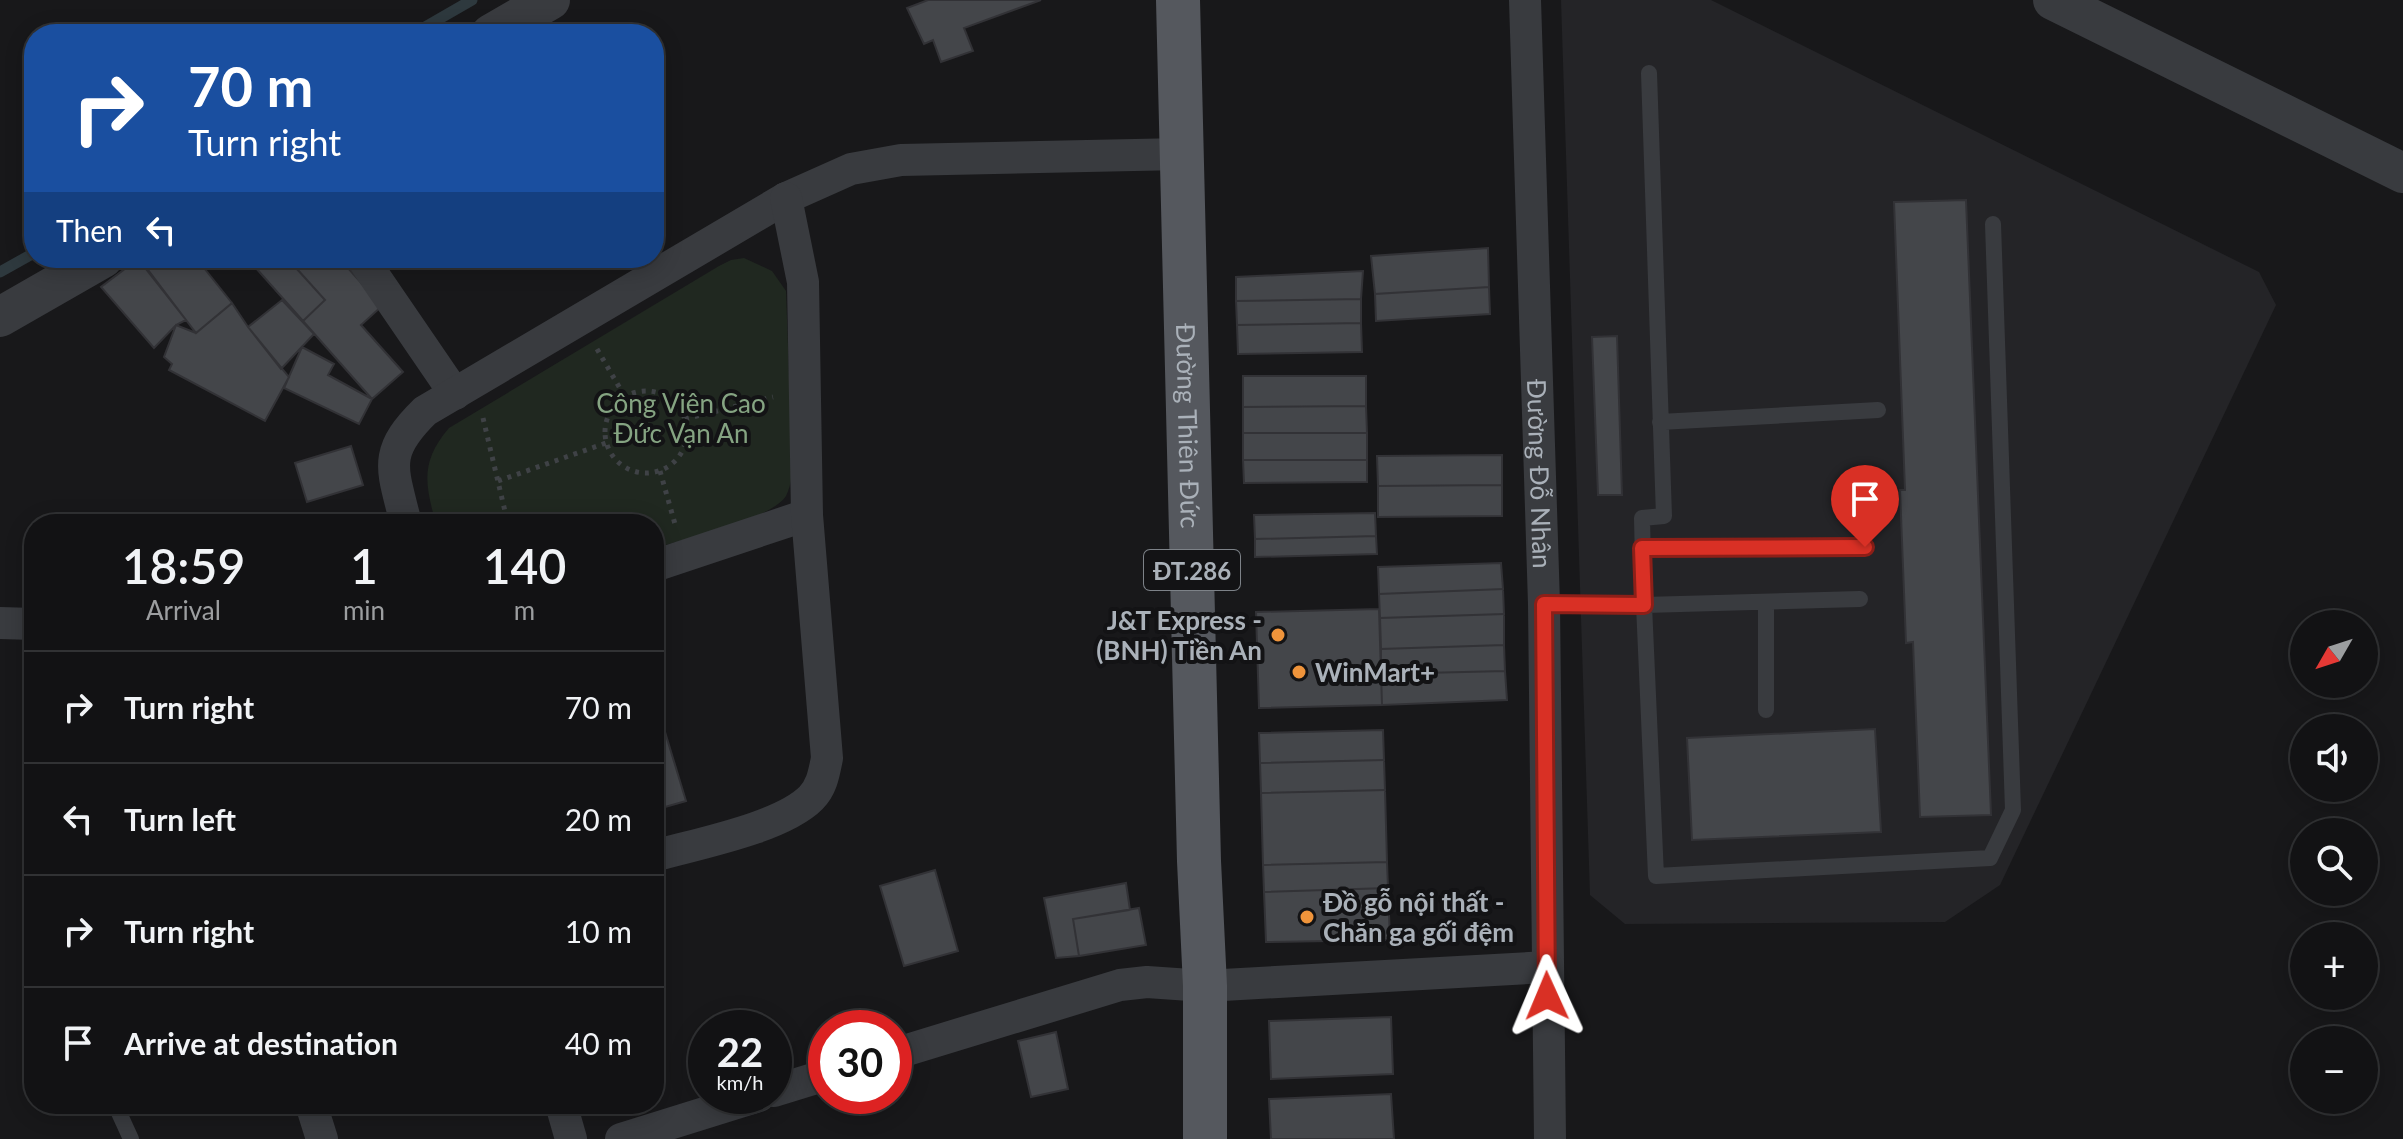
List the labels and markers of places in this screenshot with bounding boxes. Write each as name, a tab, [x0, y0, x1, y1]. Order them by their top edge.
pin	[1831, 465, 1899, 547]
place label: J&T Express - (BNH) Tiền An	[1096, 604, 1262, 666]
marker: J&T Express - (BNH) Tiền An	[1269, 626, 1287, 644]
place label: WinMart+	[1315, 656, 1435, 688]
marker: WinMart+	[1290, 663, 1308, 681]
place label: Đồ gỗ nội thất - Chăn ga gối đệm	[1322, 886, 1514, 948]
marker: Đồ gỗ nội thất - Chăn ga gối đệm	[1298, 908, 1316, 926]

